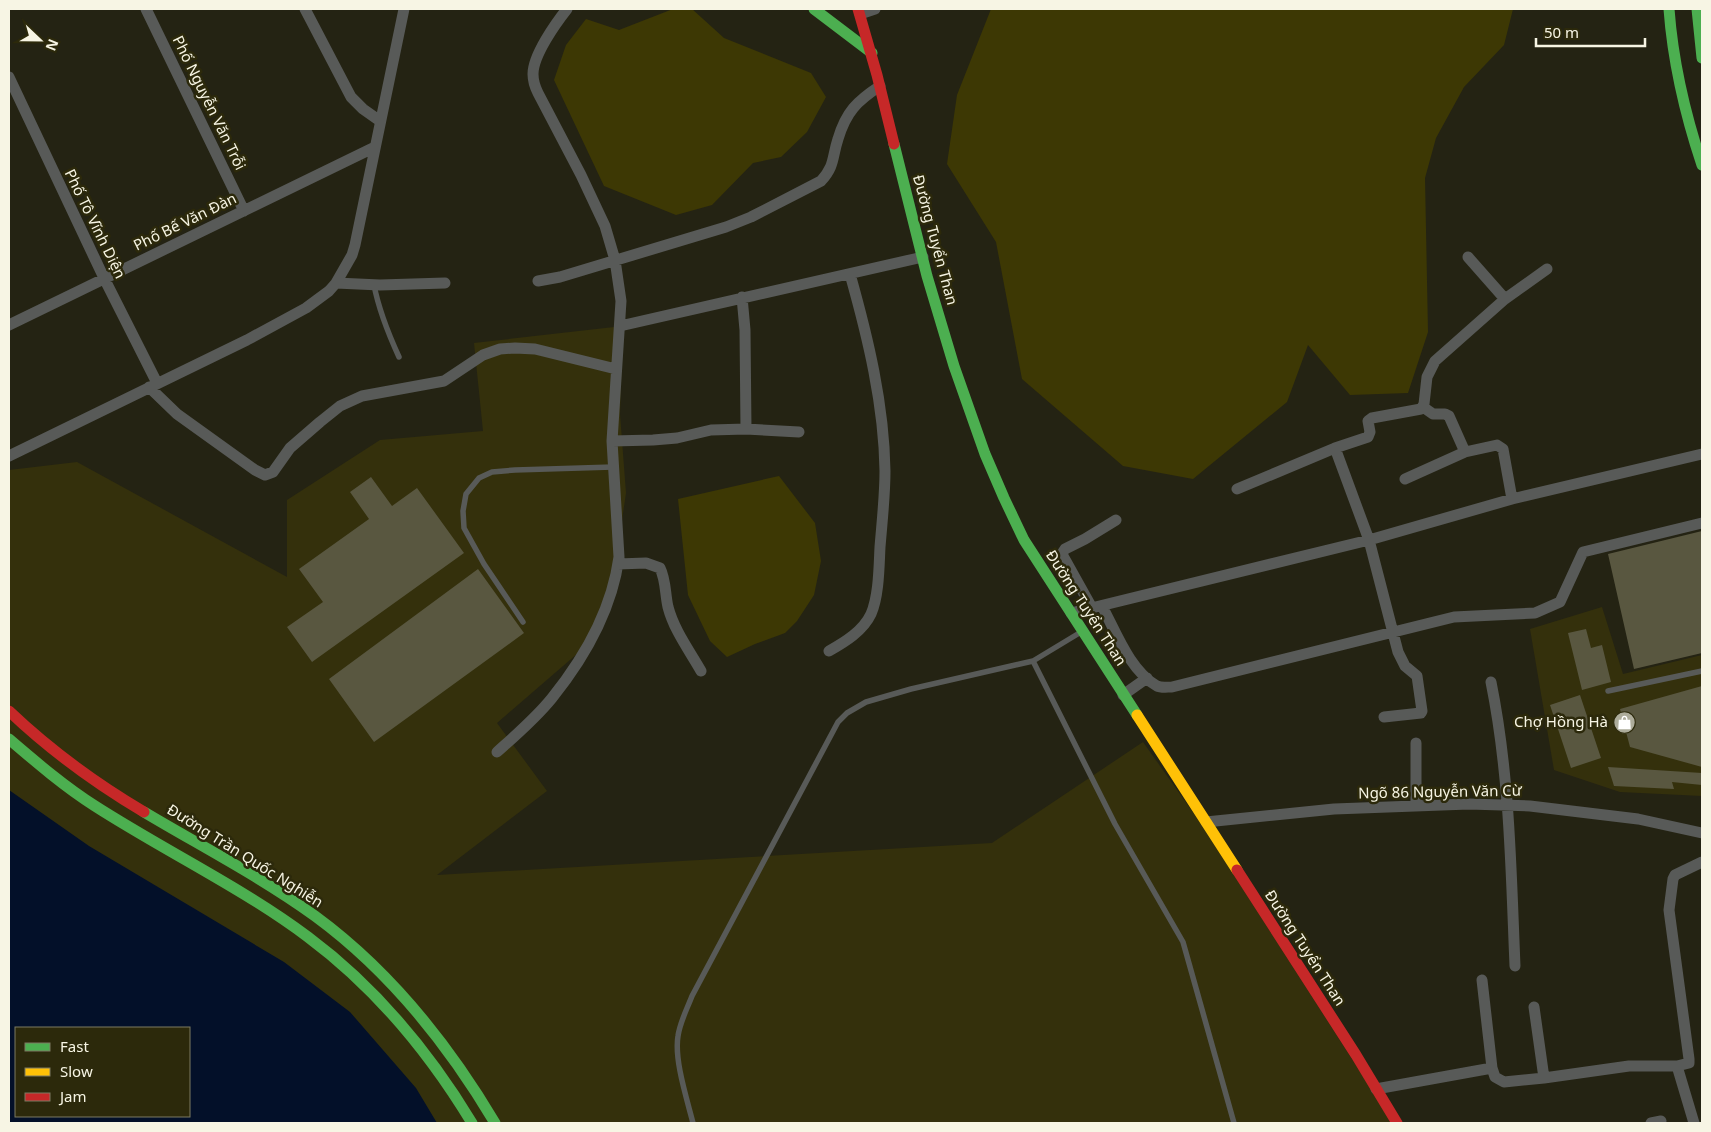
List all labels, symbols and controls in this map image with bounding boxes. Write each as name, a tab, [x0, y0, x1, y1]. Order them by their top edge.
north arrow	[15, 15, 65, 65]
scale bar	[1536, 15, 1645, 47]
text: 50 m	[1544, 22, 1579, 42]
street label: Phố Nguyễn Văn Trỗi	[169, 32, 251, 173]
text: N	[42, 36, 63, 54]
street label: Phố Tô Vĩnh Diện	[61, 165, 131, 282]
street label: Đường Tuyển Than	[909, 172, 963, 307]
street label: Phố Bế Văn Đàn	[130, 187, 239, 255]
street label: Đường Tuyển Than	[1042, 546, 1132, 669]
shop icon: Chợ Hồng Hà	[1612, 710, 1636, 734]
place label: Chợ Hồng Hà	[1514, 711, 1608, 731]
street label: Ngõ 86 Nguyễn Văn Cừ	[1358, 780, 1523, 802]
street label: Đường Trần Quốc Nghiễn	[164, 799, 327, 911]
street label: Đường Tuyển Than	[1261, 886, 1351, 1009]
legend	[15, 1027, 190, 1117]
text: Fast	[60, 1036, 89, 1056]
text: Slow	[60, 1061, 93, 1081]
text: Jam	[58, 1086, 87, 1106]

